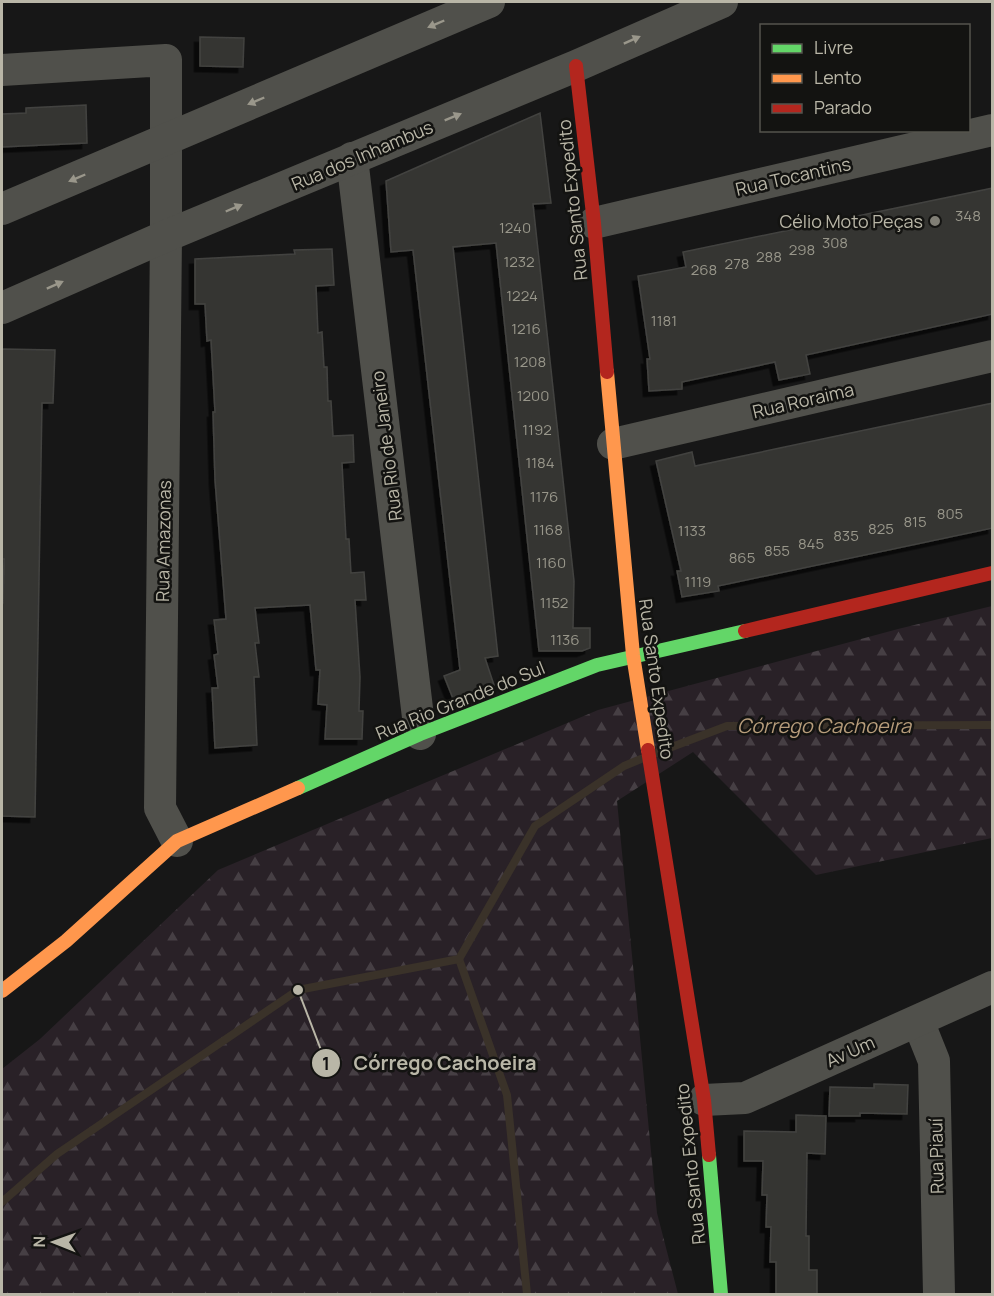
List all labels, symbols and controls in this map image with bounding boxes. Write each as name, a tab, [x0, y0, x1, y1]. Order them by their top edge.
one-way arrow	[426, 19, 444, 29]
legend	[760, 24, 970, 132]
text: Livre	[814, 35, 853, 59]
one-way arrow	[624, 36, 641, 45]
text: Lento	[814, 65, 862, 89]
text: Parado	[814, 95, 872, 119]
one-way arrow	[247, 96, 265, 106]
one-way arrow	[444, 112, 462, 121]
street label: Rua dos Inhambus	[288, 114, 436, 196]
street label: Rua Santo Expedito	[552, 118, 592, 282]
street label: Rua Tocantins	[733, 151, 853, 201]
one-way arrow	[68, 173, 86, 183]
one-way arrow	[226, 203, 244, 213]
house number: 348	[955, 205, 981, 226]
place label: Célio Moto Peças	[779, 209, 923, 233]
marker: Célio Moto Peças	[928, 214, 942, 228]
house number: 1240	[499, 217, 531, 238]
house number: 308	[822, 232, 848, 253]
house number: 298	[789, 239, 815, 260]
house number: 288	[756, 246, 782, 267]
house number: 1232	[503, 251, 535, 272]
house number: 278	[725, 253, 749, 274]
house number: 268	[691, 259, 717, 280]
one-way arrow	[46, 280, 64, 289]
house number: 1224	[506, 285, 538, 306]
house number: 1181	[651, 310, 677, 331]
house number: 1216	[511, 318, 541, 339]
house number: 1208	[514, 351, 546, 372]
street label: Rua Rio de Janeiro	[365, 370, 407, 522]
street label: Rua Roraima	[750, 377, 856, 423]
house number: 1200	[517, 385, 549, 406]
house number: 1192	[522, 419, 552, 440]
house number: 1184	[525, 452, 555, 473]
street label: Rua Amazonas	[150, 480, 176, 602]
house number: 1176	[530, 486, 558, 507]
house number: 805	[937, 503, 963, 524]
house number: 815	[903, 511, 927, 532]
house number: 825	[868, 518, 894, 539]
house number: 1168	[533, 519, 563, 540]
house number: 1133	[678, 520, 706, 541]
house number: 835	[833, 525, 859, 546]
house number: 845	[798, 533, 824, 554]
house number: 855	[764, 540, 790, 561]
house number: 865	[729, 547, 755, 568]
house number: 1160	[536, 552, 566, 573]
house number: 1119	[685, 571, 711, 592]
house number: 1152	[540, 592, 568, 613]
street label: Rua Santo Expedito	[634, 597, 680, 761]
house number: 1136	[550, 629, 580, 650]
street label: Rua Rio Grande do Sul	[372, 655, 548, 745]
water label: Córrego Cachoeira	[737, 712, 912, 739]
street label: Av Um	[822, 1030, 878, 1072]
callout: Córrego Cachoeira	[311, 1044, 548, 1082]
text: Córrego Cachoeira	[353, 1049, 537, 1076]
text: 1	[322, 1051, 330, 1075]
street label: Rua Santo Expedito	[670, 1082, 710, 1246]
street label: Rua Piauí	[923, 1118, 949, 1194]
north arrow	[24, 1212, 84, 1272]
text: N	[28, 1236, 50, 1248]

